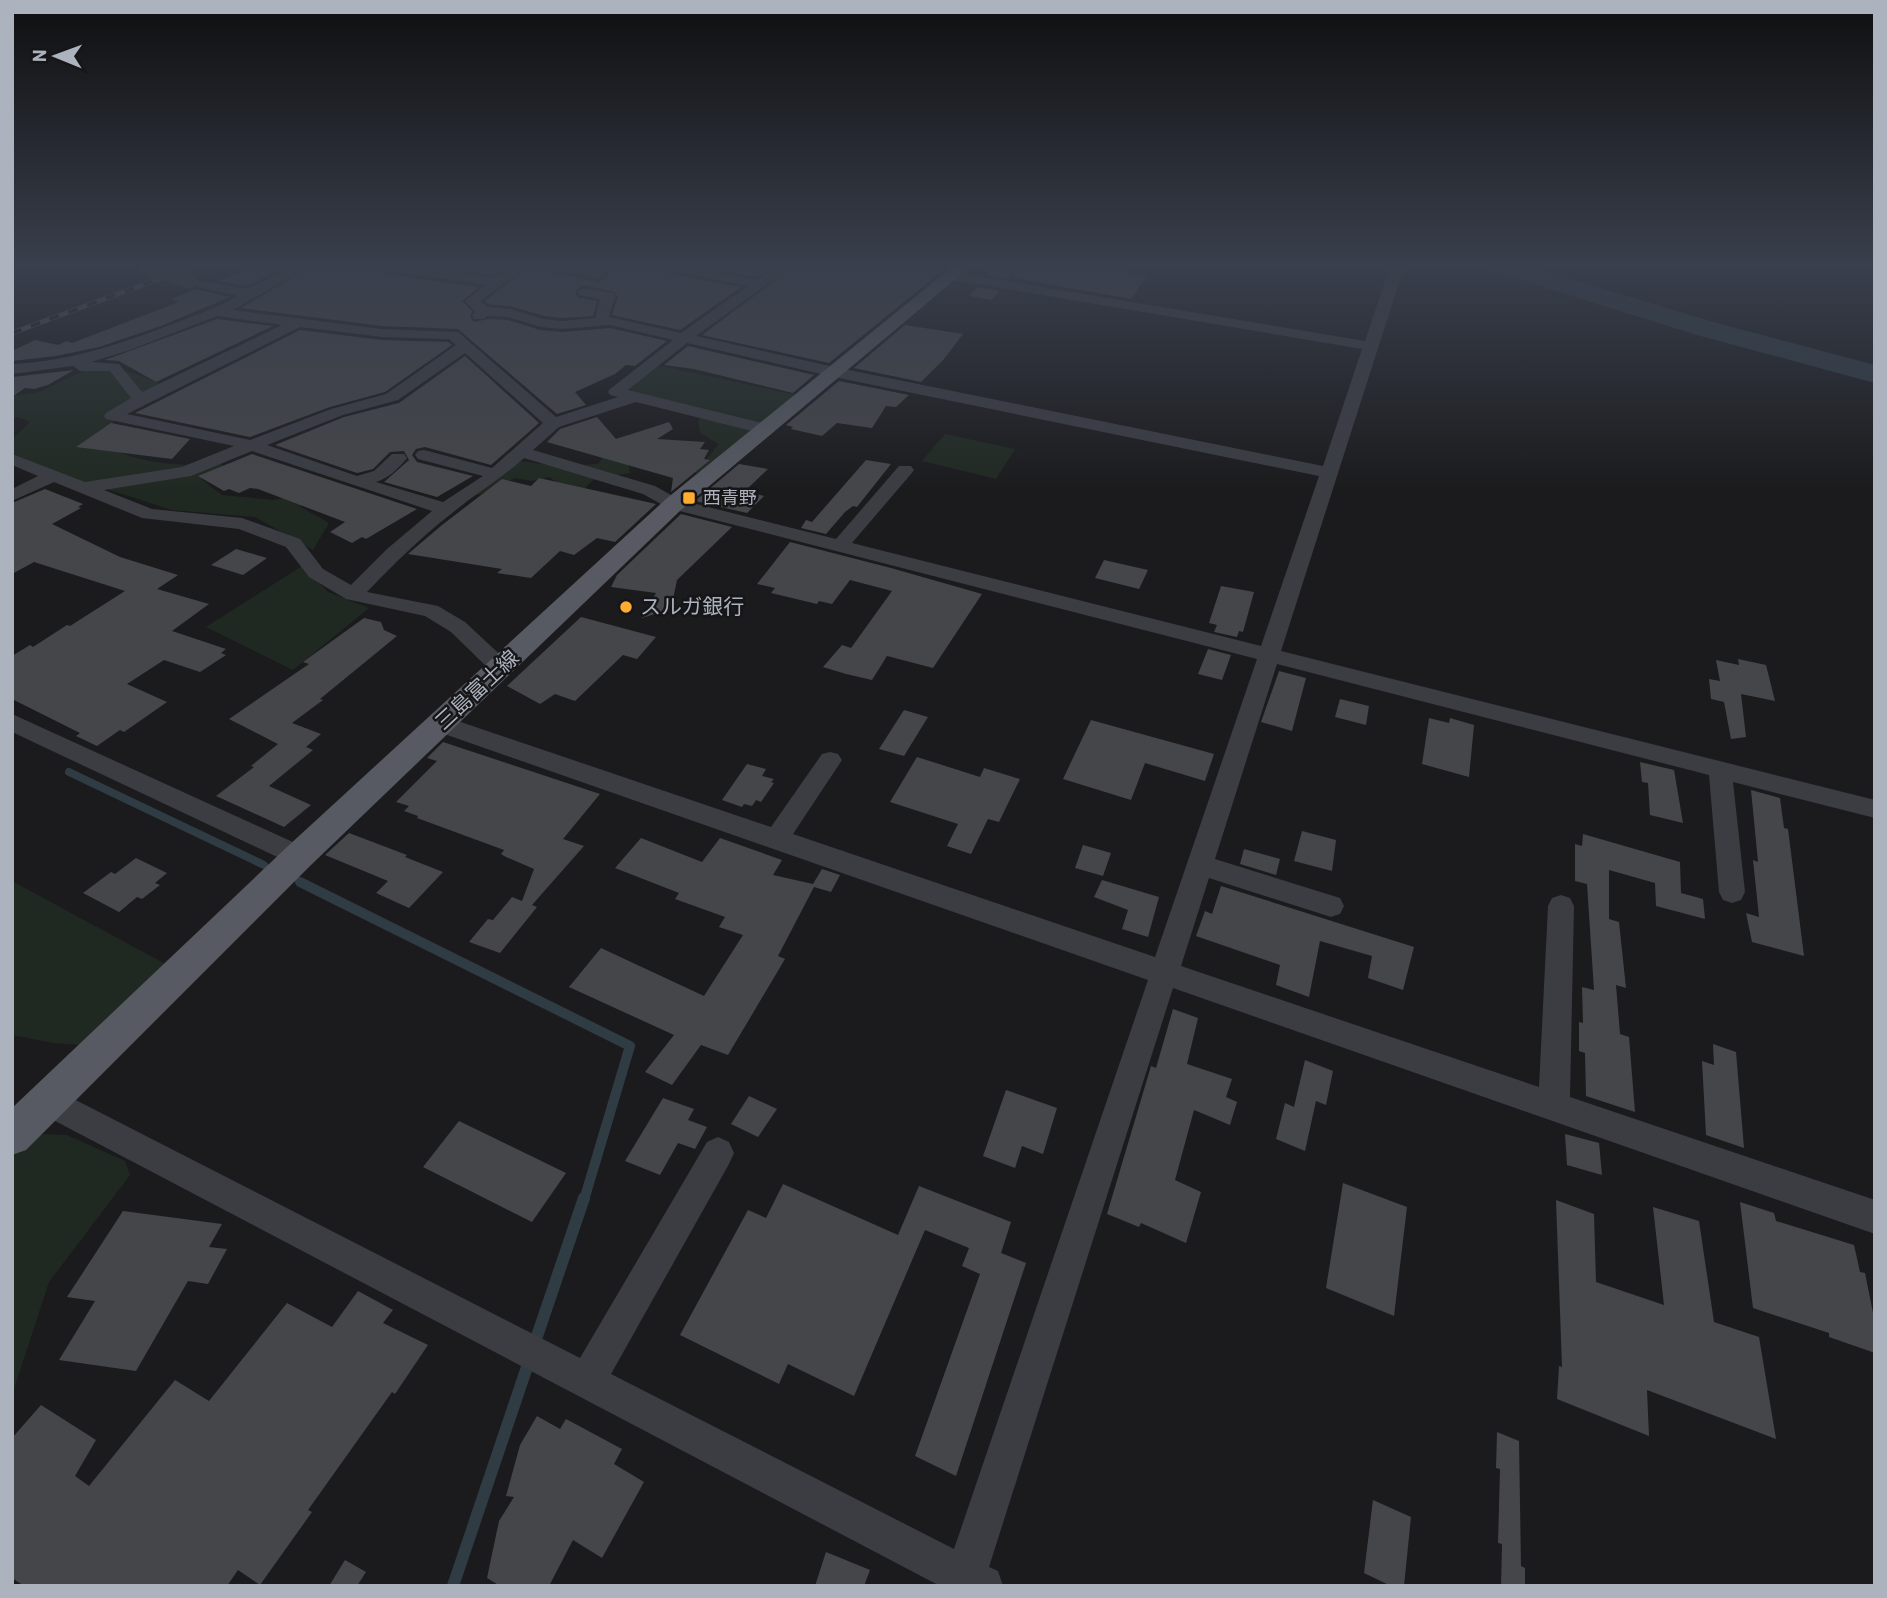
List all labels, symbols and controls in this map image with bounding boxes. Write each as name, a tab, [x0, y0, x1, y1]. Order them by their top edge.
north arrow	[21, 21, 91, 91]
text: N	[27, 49, 50, 62]
place label: 西青野	[703, 486, 757, 508]
marker: 西青野	[681, 490, 697, 506]
place label: スルガ銀行	[640, 593, 744, 618]
marker: スルガ銀行	[618, 599, 634, 615]
street label: 三島富士線	[429, 644, 523, 734]

